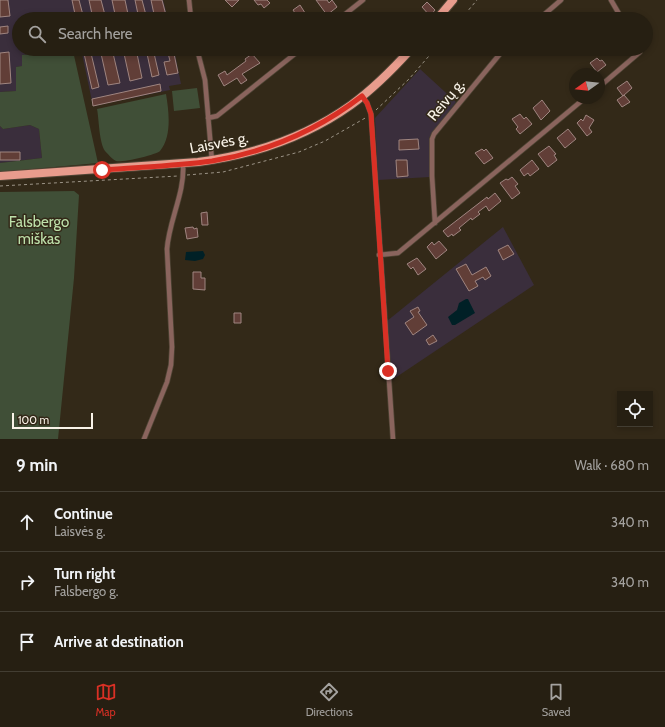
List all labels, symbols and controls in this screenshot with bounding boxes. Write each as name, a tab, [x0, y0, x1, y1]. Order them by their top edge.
search box	[12, 12, 653, 56]
icon: search	[26, 23, 48, 45]
text: Search here	[58, 25, 133, 43]
north arrow	[569, 68, 605, 104]
street label: Reivų g.	[424, 75, 468, 125]
street label: Laisvės g.	[188, 129, 250, 157]
route start	[93, 161, 111, 179]
park label: Falsbergo miškas	[9, 213, 69, 248]
route end	[379, 362, 397, 380]
map controls	[617, 391, 653, 427]
button: locate	[617, 391, 653, 427]
scale bar	[12, 411, 93, 430]
text: 100 m	[18, 413, 49, 427]
text: 9 min	[16, 455, 58, 475]
text: Walk · 680 m	[574, 457, 649, 473]
text: Continue	[54, 505, 113, 523]
icon: ahead	[16, 511, 38, 533]
text: 340 m	[611, 514, 649, 530]
text: Laisvės g.	[54, 523, 105, 539]
text: Turn right	[54, 565, 115, 583]
icon: right	[16, 571, 38, 593]
text: 340 m	[611, 574, 649, 590]
text: Falsbergo g.	[54, 583, 118, 599]
icon: arrive	[16, 631, 38, 653]
text: Arrive at destination	[54, 633, 184, 651]
tab: Map	[95, 681, 117, 719]
tab: Directions	[306, 681, 353, 719]
tab: Saved	[542, 681, 570, 719]

